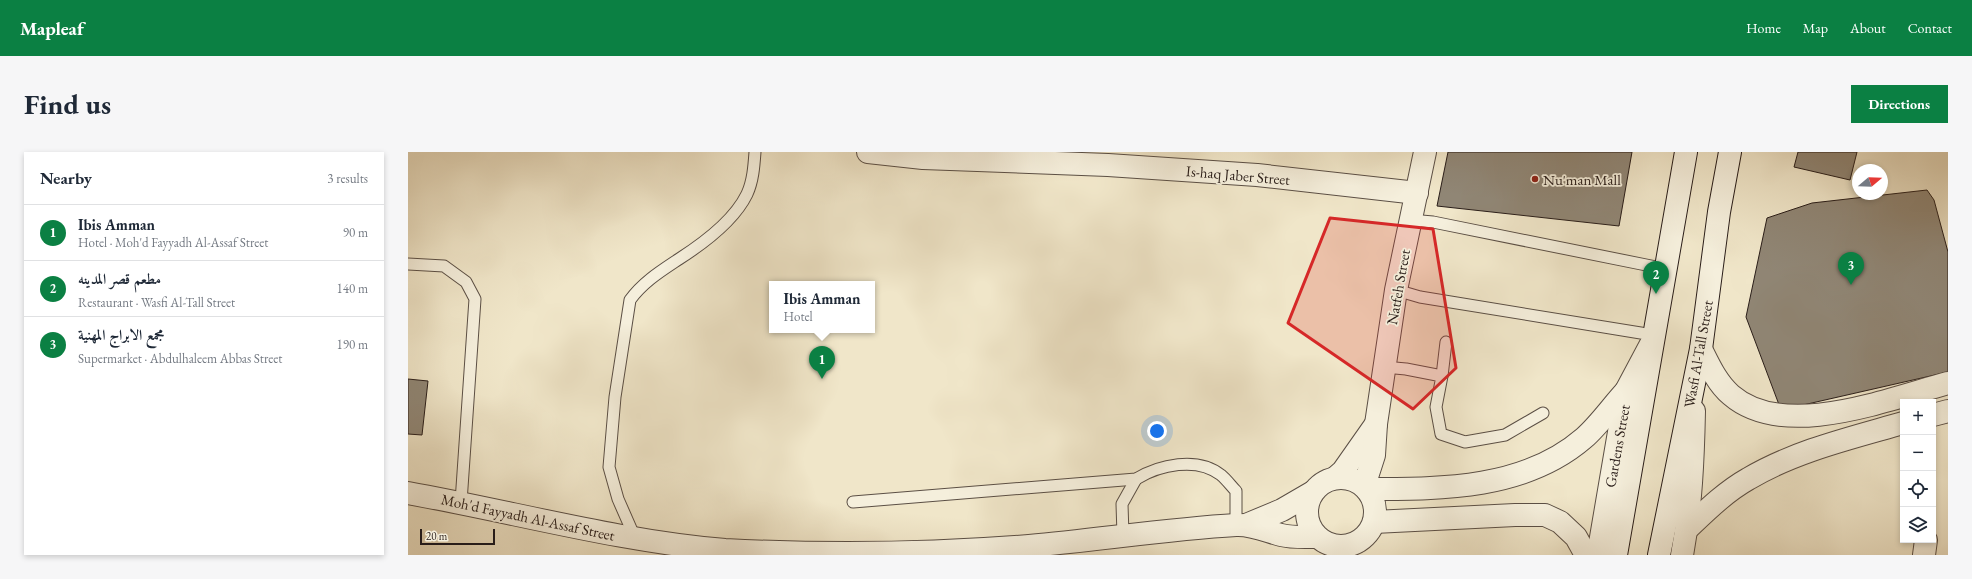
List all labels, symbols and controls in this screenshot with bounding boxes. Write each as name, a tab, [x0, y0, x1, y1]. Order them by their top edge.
text: Mapleaf	[20, 16, 84, 41]
text: Home	[1746, 19, 1781, 37]
text: Map	[1803, 19, 1828, 37]
text: About	[1850, 19, 1886, 37]
text: Contact	[1908, 19, 1952, 37]
button: Directions	[1851, 85, 1948, 123]
text: Find us	[24, 86, 111, 122]
street label: Is-haq Jaber Street	[1185, 161, 1291, 189]
north arrow	[1852, 164, 1888, 200]
text: Nearby	[40, 167, 92, 189]
text: 3 results	[327, 170, 368, 187]
place label: Nu'man Mall	[1543, 170, 1621, 189]
marker: Nu'man Mall	[1530, 174, 1540, 184]
text: Ibis Amman	[78, 215, 155, 234]
text: 1	[50, 224, 56, 241]
text: 90 m	[343, 224, 368, 241]
text: Hotel · Moh'd Fayyadh Al-Assaf Street	[78, 234, 268, 251]
street label: Natfeh Street	[1382, 247, 1414, 326]
pin: 3	[1838, 252, 1864, 285]
pin: 2	[1643, 261, 1669, 294]
text: مطعم قصر المدينه	[78, 269, 161, 288]
text: 2	[50, 280, 56, 297]
text: 140 m	[337, 280, 368, 297]
popup	[769, 281, 875, 333]
text: Ibis Amman	[783, 289, 861, 308]
text: Restaurant · Wasfi Al-Tall Street	[78, 294, 235, 311]
street label: Wasfi Al-Tall Street	[1679, 299, 1717, 409]
text: Hotel	[783, 308, 813, 325]
text: مجمع الابراج المهنية	[78, 325, 164, 344]
text: 3	[50, 336, 56, 353]
text: 190 m	[337, 336, 368, 353]
pin: 1	[809, 346, 835, 379]
text: Supermarket · Abdulhaleem Abbas Street	[78, 350, 282, 367]
map controls	[1900, 399, 1936, 543]
button: +	[1900, 399, 1936, 435]
street label: Gardens Street	[1600, 403, 1634, 489]
your location	[1147, 421, 1167, 441]
button: −	[1900, 435, 1936, 471]
button: locate	[1900, 471, 1936, 507]
street label: Moh'd Fayyadh Al-Assaf Street	[440, 489, 617, 545]
button: layers	[1900, 507, 1936, 543]
scale bar	[420, 527, 495, 546]
text: 20 m	[426, 529, 447, 543]

